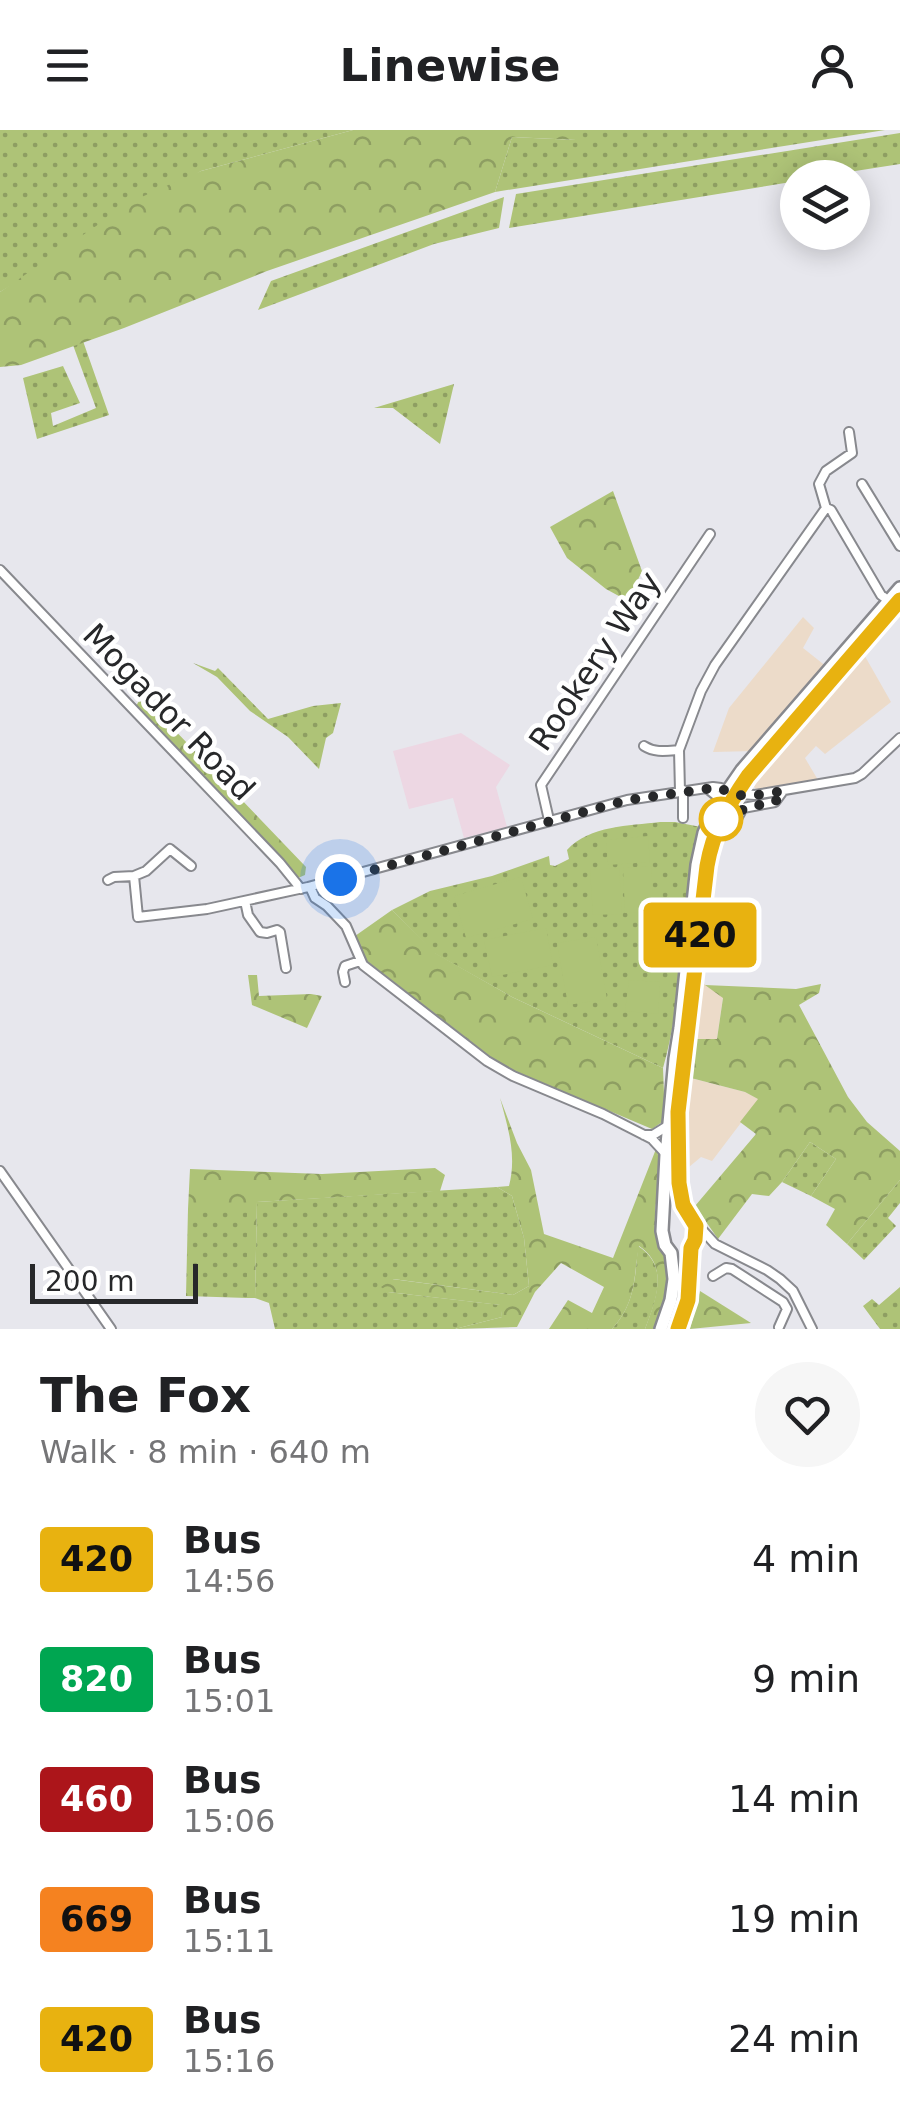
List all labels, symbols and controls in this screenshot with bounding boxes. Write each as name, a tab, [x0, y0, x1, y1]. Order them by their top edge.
icon: menu	[40, 38, 95, 93]
icon: person	[805, 38, 860, 93]
text: Linewise	[340, 39, 560, 92]
map controls	[780, 160, 870, 250]
button: layers	[780, 160, 870, 250]
street label: Rookery Way	[521, 564, 669, 758]
street label: Mogador Road	[75, 616, 263, 808]
unlabelled marker	[700, 798, 742, 840]
your location	[315, 854, 365, 904]
line badge: 420	[642, 902, 758, 968]
text: 420	[663, 915, 737, 955]
scale bar	[30, 1259, 198, 1304]
text: 200 m	[45, 1265, 135, 1298]
button: heart	[755, 1362, 860, 1467]
text: The Fox	[40, 1367, 251, 1423]
text: Walk · 8 min · 640 m	[40, 1433, 371, 1471]
text: Bus	[183, 1518, 262, 1562]
text: 4 min	[752, 1537, 860, 1581]
text: 420	[60, 1539, 133, 1579]
text: 14:56	[183, 1562, 275, 1600]
text: Bus	[183, 1638, 262, 1682]
text: 9 min	[752, 1657, 860, 1701]
text: 820	[60, 1659, 133, 1699]
text: 15:01	[183, 1682, 275, 1720]
text: Bus	[183, 1758, 262, 1802]
text: 14 min	[728, 1777, 860, 1821]
text: 460	[60, 1779, 133, 1819]
text: 15:06	[183, 1802, 275, 1840]
text: Bus	[183, 1878, 262, 1922]
text: 19 min	[728, 1897, 860, 1941]
text: 669	[60, 1899, 133, 1939]
text: 15:11	[183, 1922, 275, 1960]
text: Bus	[183, 1998, 262, 2042]
text: 24 min	[728, 2017, 860, 2061]
text: 420	[60, 2019, 133, 2059]
text: 15:16	[183, 2042, 275, 2080]

